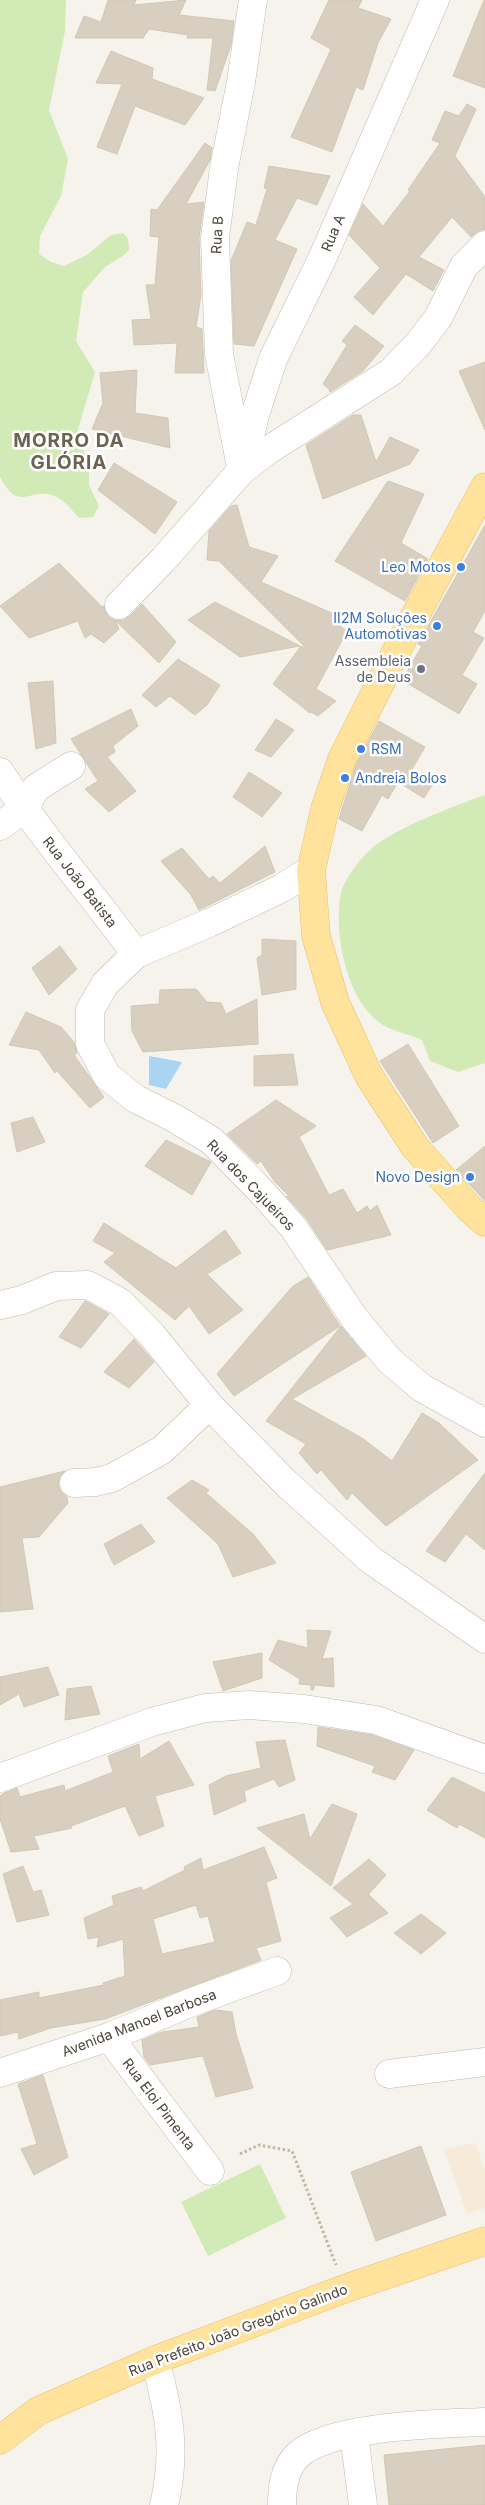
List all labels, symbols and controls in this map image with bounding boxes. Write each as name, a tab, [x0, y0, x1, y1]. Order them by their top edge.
street label: Rua A	[317, 211, 348, 254]
street label: Rua B	[207, 215, 226, 255]
district label: MORRO DA GLÓRIA	[13, 429, 125, 474]
place label: Leo Motos	[381, 558, 451, 575]
marker: Leo Motos	[455, 561, 467, 573]
place label: II2M Soluções Automotivas	[333, 609, 427, 642]
marker: II2M Soluções Automotivas	[431, 620, 443, 632]
place label: Assembleia de Deus	[335, 652, 411, 685]
marker: Assembleia de Deus	[415, 663, 427, 675]
place label: RSM	[371, 740, 402, 757]
marker: RSM	[355, 743, 367, 755]
place label: Andreia Bolos	[355, 769, 447, 786]
marker: Andreia Bolos	[339, 772, 351, 784]
street label: Rua João Batista	[40, 833, 121, 931]
street label: Rua dos Cajueiros	[204, 1136, 299, 1234]
place label: Novo Design	[376, 1168, 460, 1185]
marker: Novo Design	[464, 1171, 476, 1183]
street label: Avenida Manoel Barbosa	[59, 1985, 218, 2060]
street label: Rua Eloi Pimenta	[119, 2055, 199, 2153]
street label: Rua Prefeito João Gregório Galindo	[126, 2280, 350, 2379]

